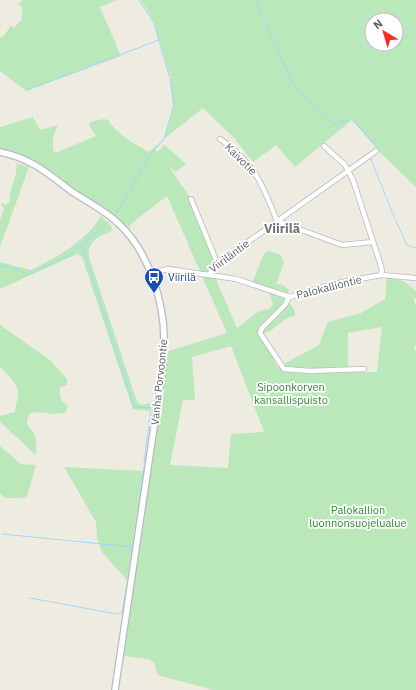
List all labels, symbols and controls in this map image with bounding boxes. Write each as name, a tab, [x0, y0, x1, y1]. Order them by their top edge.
north arrow	[364, 12, 404, 52]
text: N	[370, 16, 385, 32]
street label: Kaivotie	[222, 140, 260, 178]
district label: Viirilä	[264, 220, 300, 237]
street label: Viiriläntie	[206, 236, 252, 276]
bus stop icon: Viirilä	[143, 266, 165, 294]
place label: Viirilä	[168, 270, 196, 284]
street label: Palokalliontie	[295, 272, 363, 302]
street label: Vanha Porvoontie	[148, 338, 170, 426]
park label: Sipoonkorven kansallispuisto	[254, 380, 328, 407]
park label: Palokallion luonnonsuojelualue	[309, 503, 407, 530]

